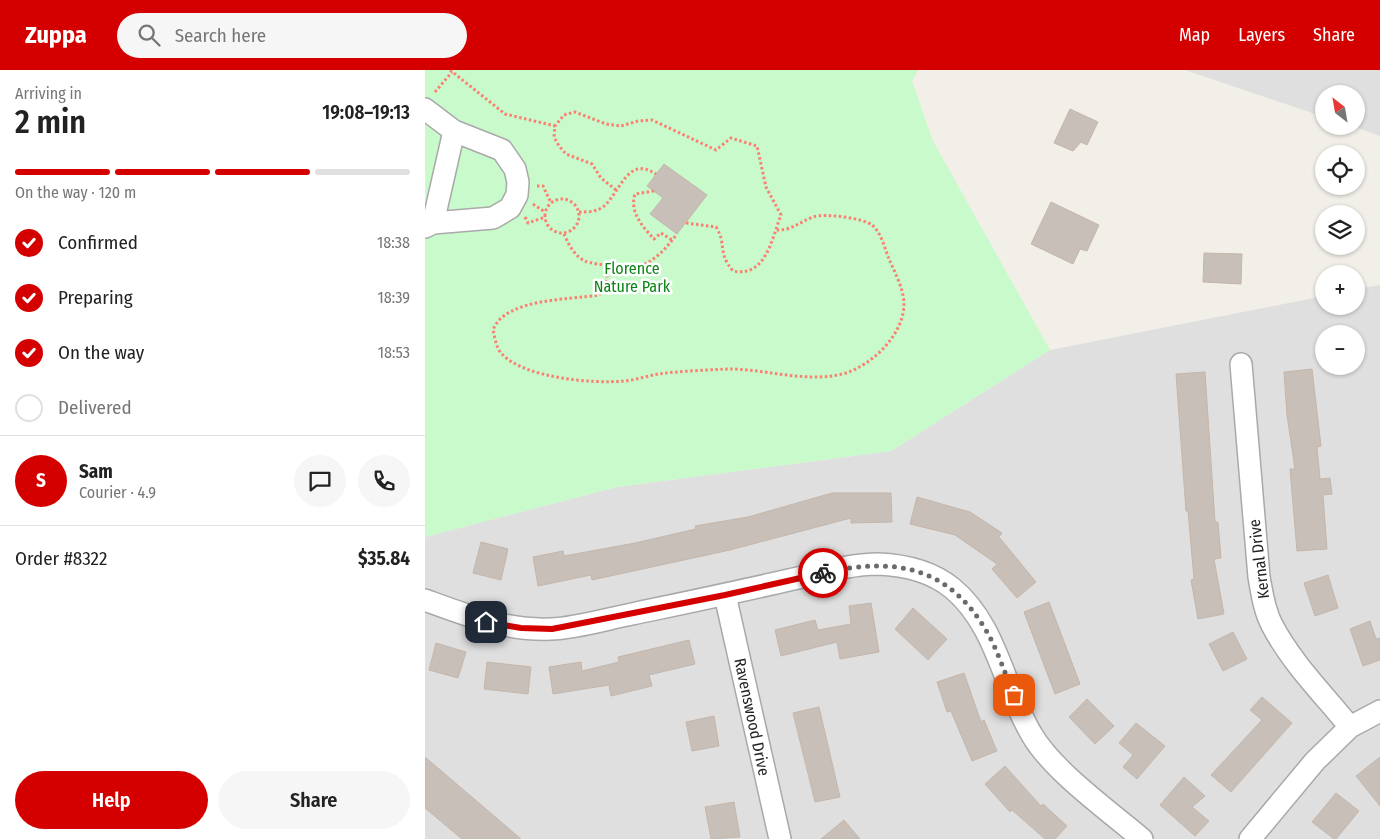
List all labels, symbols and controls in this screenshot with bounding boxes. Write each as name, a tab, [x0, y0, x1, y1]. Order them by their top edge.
search box	[117, 13, 467, 58]
text: Zuppa	[25, 21, 87, 49]
icon: search	[135, 21, 163, 49]
text: Search here	[175, 24, 266, 47]
text: Map	[1179, 24, 1210, 46]
text: Layers	[1238, 24, 1285, 46]
text: Share	[1313, 24, 1355, 46]
text: Arriving in	[15, 84, 82, 103]
north arrow	[1315, 85, 1365, 135]
map controls	[1315, 85, 1365, 375]
text: 19:08–19:13	[322, 101, 410, 124]
text: 2 min	[15, 103, 86, 141]
button: locate	[1315, 145, 1365, 195]
text: On the way · 120 m	[15, 183, 136, 202]
button: layers	[1315, 205, 1365, 255]
icon: check	[15, 229, 43, 257]
text: Confirmed	[58, 231, 138, 254]
text: 18:38	[377, 233, 410, 252]
park label: Florence Nature Park	[594, 259, 671, 296]
button: +	[1315, 265, 1365, 315]
icon: check	[15, 284, 43, 312]
text: Preparing	[58, 286, 133, 309]
text: 18:39	[377, 288, 410, 307]
button: −	[1315, 325, 1365, 375]
icon: check	[15, 339, 43, 367]
text: On the way	[58, 341, 144, 364]
text: 18:53	[378, 343, 410, 362]
text: Delivered	[58, 396, 132, 419]
button: chat	[294, 455, 346, 507]
button: phone	[358, 455, 410, 507]
text: Sam	[79, 460, 113, 483]
text: S	[36, 469, 46, 492]
text: Courier · 4.9	[79, 483, 156, 502]
street label: Kernal Drive	[1245, 518, 1273, 600]
text: Order #8322	[15, 547, 107, 570]
text: $35.84	[358, 547, 410, 570]
courier	[798, 548, 848, 598]
icon: bike	[809, 559, 837, 587]
pin	[465, 601, 507, 643]
icon: home	[472, 608, 500, 636]
street label: Ravenswood Drive	[730, 656, 774, 778]
pin	[993, 674, 1035, 716]
icon: bag	[1000, 681, 1028, 709]
button: Help	[15, 771, 208, 829]
button: Share	[218, 771, 410, 829]

